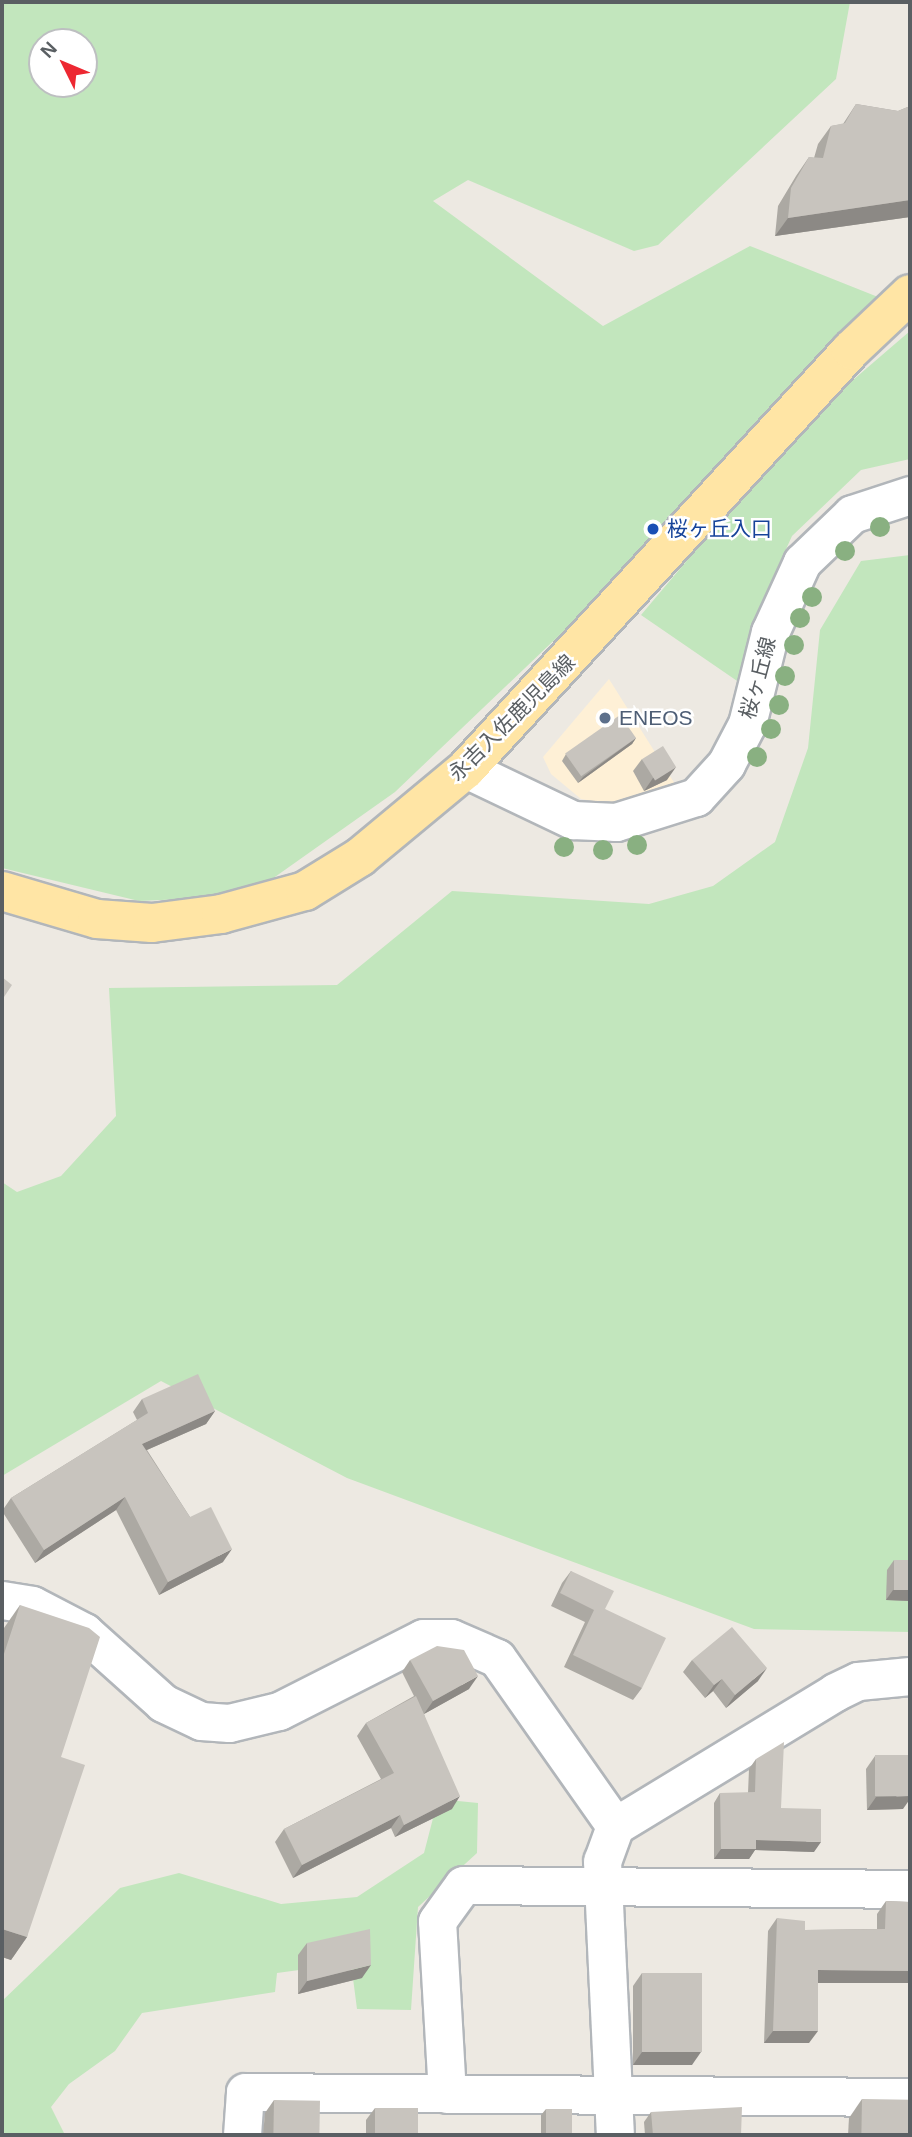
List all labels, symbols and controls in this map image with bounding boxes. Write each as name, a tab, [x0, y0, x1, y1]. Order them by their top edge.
north arrow	[28, 28, 98, 98]
text: N	[36, 38, 61, 62]
place label: 桜ヶ丘入口	[667, 516, 772, 542]
marker: 桜ヶ丘入口	[645, 521, 661, 537]
street label: 桜ヶ丘線	[735, 634, 781, 722]
street label: 永吉入佐鹿児島線	[444, 650, 580, 786]
place label: ENEOS	[619, 705, 693, 731]
marker: ENEOS	[597, 710, 613, 726]

